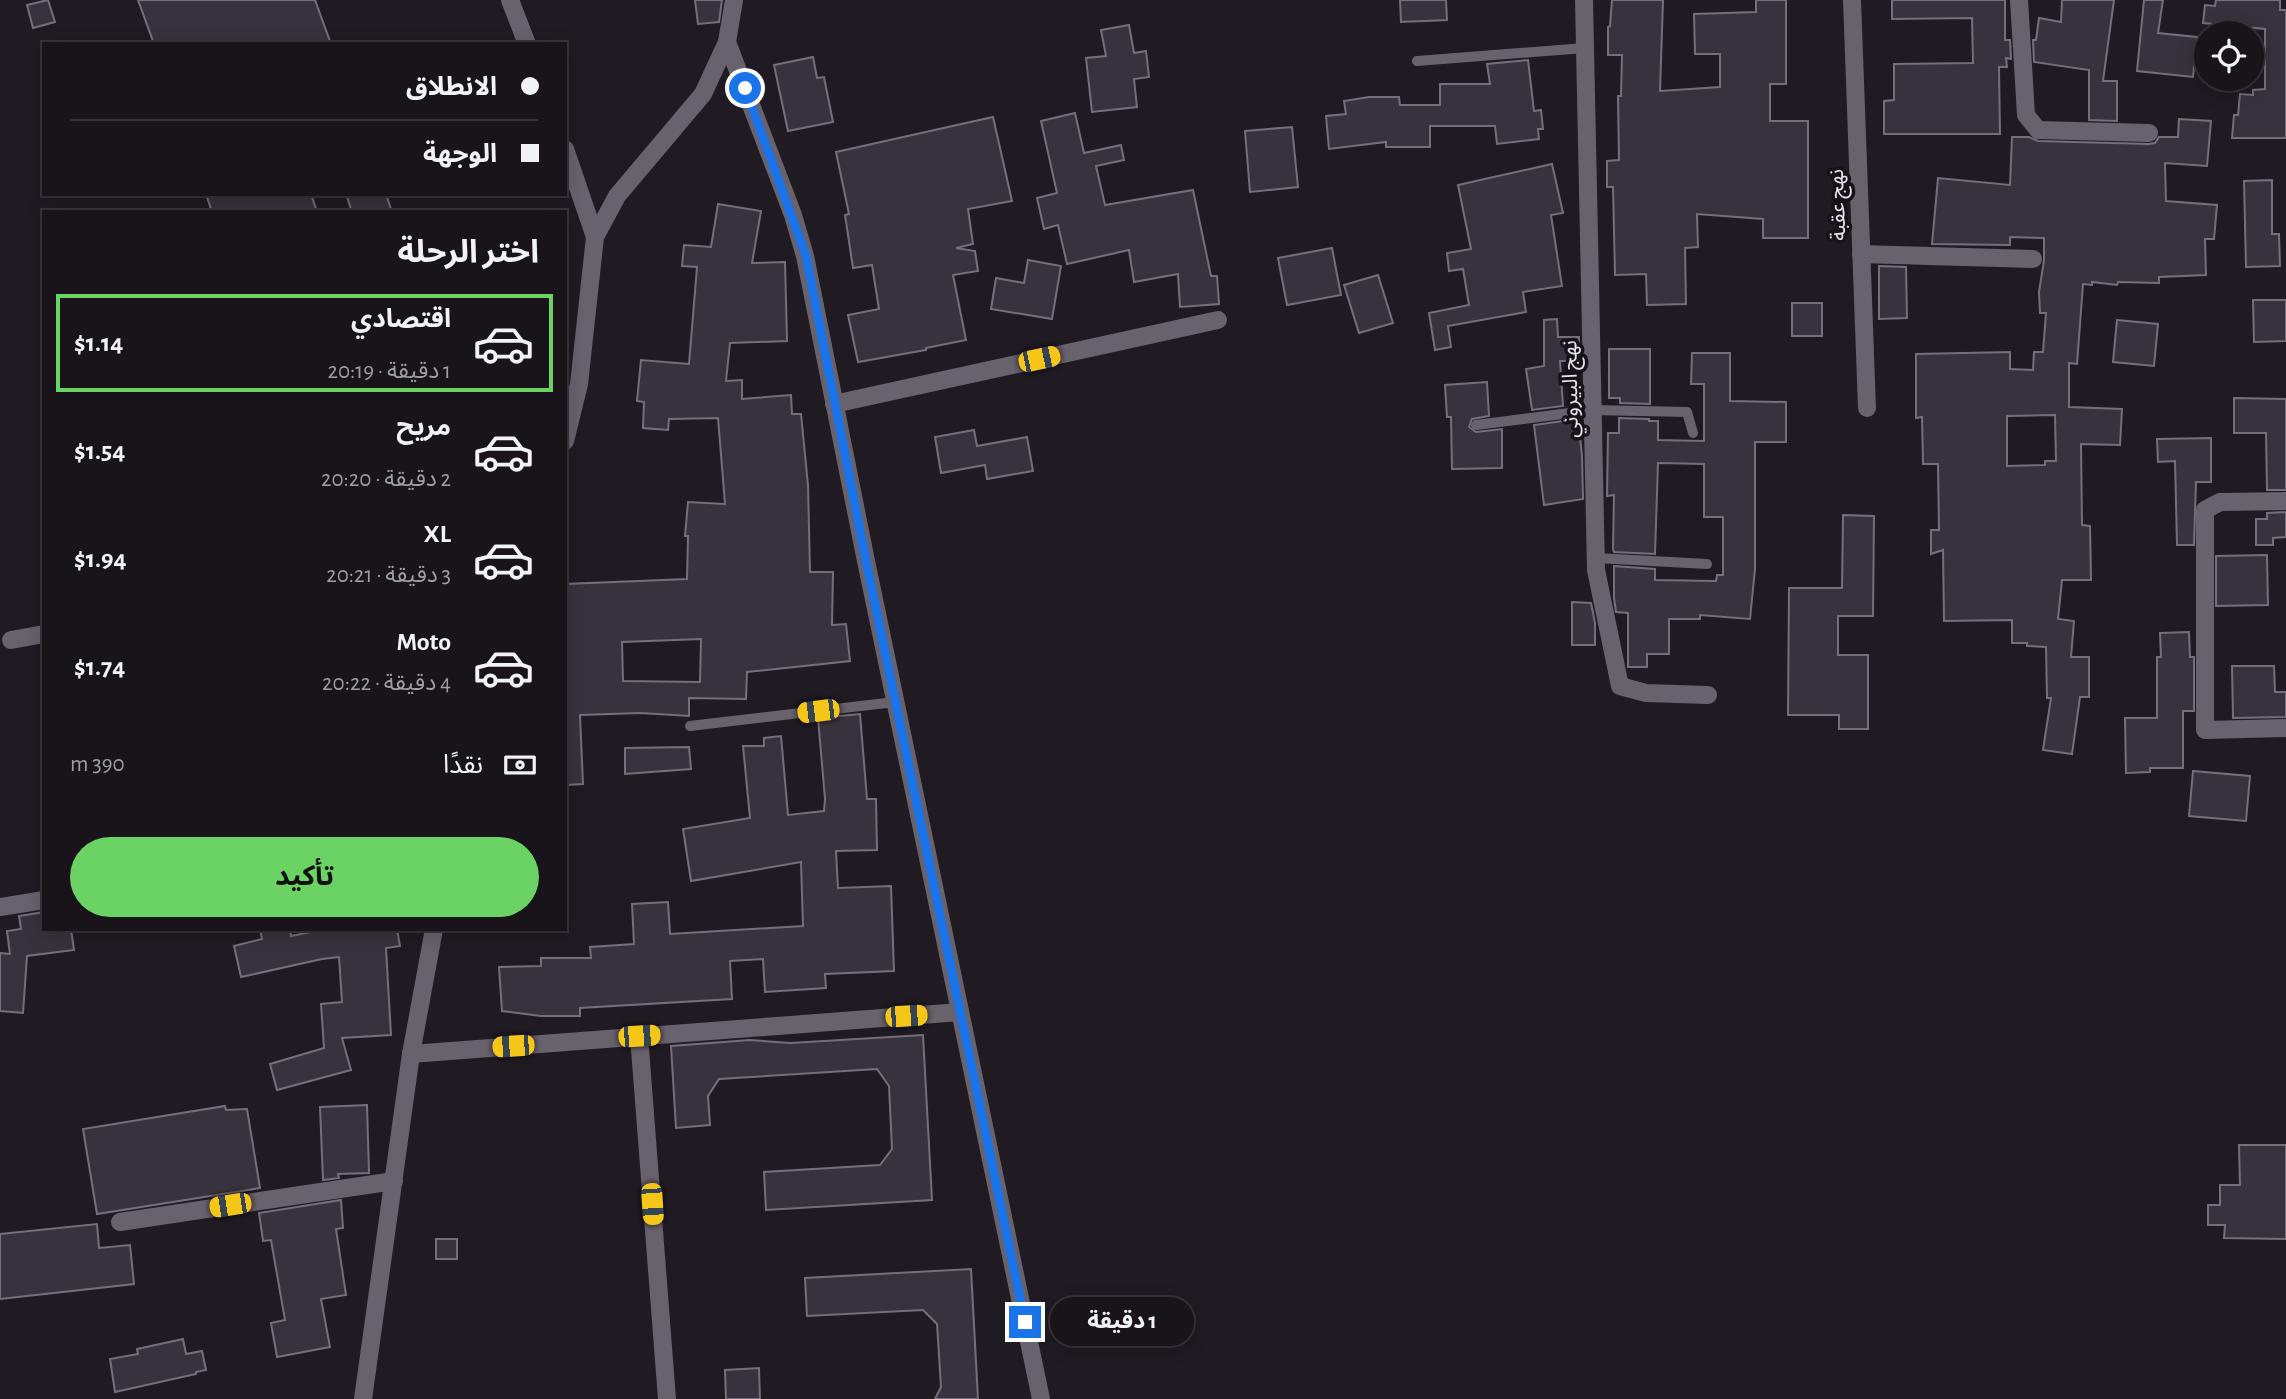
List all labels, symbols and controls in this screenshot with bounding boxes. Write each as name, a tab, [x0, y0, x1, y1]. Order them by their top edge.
map controls	[2194, 21, 2264, 91]
button: locate	[2194, 21, 2264, 91]
route start	[729, 72, 761, 104]
text: الانطلاق	[406, 74, 497, 100]
text: الوجهة	[423, 141, 497, 167]
street label: نهج عقبة	[1826, 169, 1853, 241]
text: اختر الرحلة	[398, 236, 539, 268]
text: اقتصادي	[351, 306, 451, 332]
icon: car	[472, 312, 535, 375]
text: $1.14	[74, 330, 123, 356]
street label: نهج البيروني	[1559, 340, 1587, 438]
car	[1017, 344, 1062, 374]
text: 1 دقيقة · 20:19	[327, 360, 451, 383]
text: مريح	[396, 414, 451, 440]
icon: car	[472, 420, 535, 483]
text: $1.54	[74, 438, 125, 464]
text: 2 دقيقة · 20:20	[321, 468, 451, 491]
text: XL	[424, 521, 451, 547]
icon: car	[472, 528, 535, 591]
text: $1.94	[74, 546, 127, 572]
text: 3 دقيقة · 20:21	[326, 564, 451, 587]
text: Moto	[396, 629, 451, 655]
icon: car	[472, 636, 535, 699]
text: $1.74	[74, 654, 125, 680]
text: 4 دقيقة · 20:22	[322, 672, 451, 695]
car	[796, 698, 841, 724]
icon: cash	[501, 746, 539, 784]
text: نقدًا	[443, 752, 483, 778]
text: 390 m	[70, 753, 125, 776]
button: تأكيد	[70, 837, 539, 917]
car	[885, 1004, 928, 1028]
car	[618, 1024, 661, 1048]
car	[492, 1034, 535, 1058]
car	[641, 1182, 664, 1226]
car	[208, 1191, 253, 1219]
callout: 1 دقيقة	[1050, 1298, 1193, 1346]
route end	[1009, 1306, 1041, 1338]
text: 1 دقيقة	[1087, 1310, 1157, 1333]

